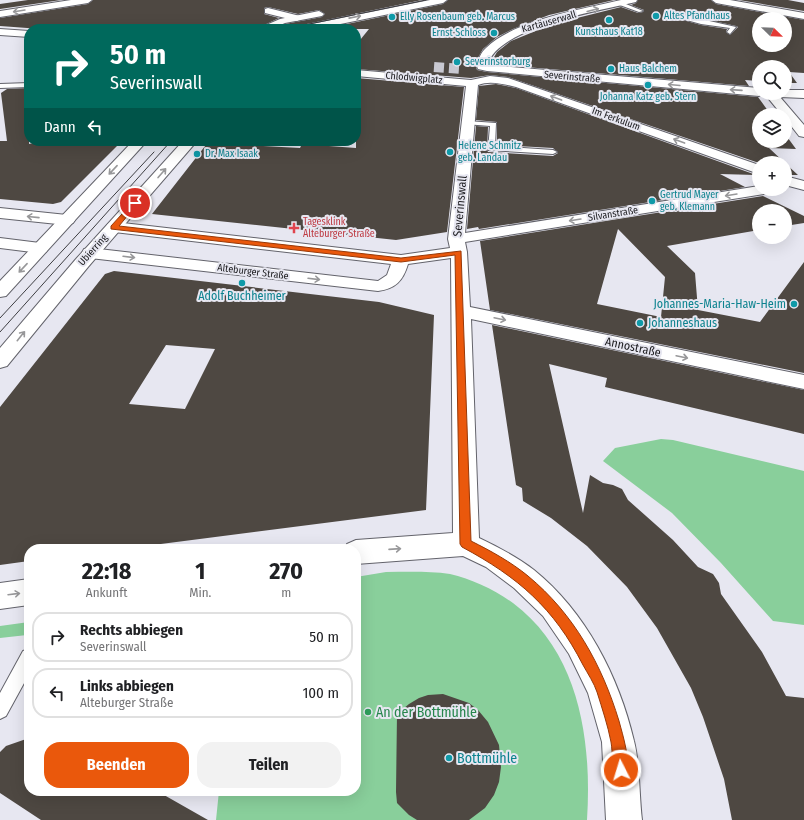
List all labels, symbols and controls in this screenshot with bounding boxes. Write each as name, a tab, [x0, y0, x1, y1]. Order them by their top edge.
one-way arrow	[586, 6, 599, 13]
one-way arrow	[13, 8, 26, 16]
street label: Kartäuserwall	[520, 8, 578, 36]
place label: Altes Pfandhaus	[664, 10, 730, 22]
place label: Elly Rosenbaum geb. Marcus	[400, 11, 515, 23]
marker: Altes Pfandhaus	[651, 11, 661, 21]
marker: Elly Rosenbaum geb. Marcus	[387, 12, 397, 22]
north arrow	[752, 12, 792, 52]
map controls	[752, 12, 792, 244]
one-way arrow	[349, 13, 362, 21]
marker: Kunsthaus Kat18	[604, 15, 614, 25]
place label: Kunsthaus Kat18	[575, 26, 643, 38]
place label: Ernst Schloss	[432, 27, 486, 39]
marker: Ernst Schloss	[489, 28, 499, 38]
text: 50 m	[110, 38, 166, 71]
icon: right	[44, 40, 96, 92]
place label: Severinstorburg	[465, 56, 531, 68]
marker: Severinstorburg	[452, 57, 462, 67]
button: search	[752, 60, 792, 100]
place label: Haus Balchem	[619, 63, 677, 75]
marker: Haus Balchem	[606, 64, 616, 74]
street label: Severinstraße	[543, 69, 601, 85]
street label: Chlodwigplatz	[385, 70, 443, 86]
text: Severinswall	[110, 72, 202, 94]
marker: Johanna Katz geb. Stern	[643, 80, 653, 90]
one-way arrow	[667, 82, 680, 89]
one-way arrow	[730, 87, 743, 94]
place label: Johanna Katz geb. Stern	[600, 91, 696, 103]
one-way arrow	[551, 93, 563, 101]
street label: Im Ferkulum	[590, 105, 642, 133]
button: layers	[752, 108, 792, 148]
icon: left	[84, 116, 106, 138]
text: Dann	[44, 118, 76, 136]
one-way arrow	[673, 137, 685, 145]
place label: Helene Schmitz geb. Landau	[458, 140, 521, 164]
marker: Helene Schmitz geb. Landau	[445, 147, 455, 157]
place label: Dr. Max Isaak	[205, 148, 258, 160]
marker: Dr. Max Isaak	[192, 149, 202, 159]
button: +	[752, 156, 792, 196]
one-way arrow	[109, 164, 118, 174]
one-way arrow	[157, 169, 166, 179]
street label: Severinswall	[450, 175, 470, 237]
pin	[118, 186, 152, 220]
place label: Gertrud Mayer geb. Klemann	[660, 189, 719, 213]
one-way arrow	[725, 191, 738, 199]
icon: arrive	[124, 192, 146, 214]
marker: Gertrud Mayer geb. Klemann	[647, 196, 657, 206]
street label: Silvanstraße	[587, 204, 639, 224]
button: −	[752, 204, 792, 244]
one-way arrow	[27, 213, 40, 220]
place label: Tagesklink Alteburger Straße	[303, 216, 375, 240]
one-way arrow	[569, 216, 582, 224]
marker: Tagesklink Alteburger Straße	[288, 222, 300, 234]
street label: Ubierring	[76, 232, 110, 268]
one-way arrow	[122, 254, 135, 261]
one-way arrow	[18, 262, 27, 273]
street label: Alteburger Straße	[217, 262, 289, 282]
one-way arrow	[307, 275, 320, 282]
marker: Adolf Buchheimer	[237, 278, 247, 288]
place label: Adolf Buchheimer	[198, 289, 287, 303]
place label: Johannes-Maria-Haw-Heim	[654, 297, 786, 311]
marker: Johannes-Maria-Haw-Heim	[789, 299, 799, 309]
one-way arrow	[493, 315, 506, 323]
place label: Johanneshaus	[648, 316, 717, 330]
marker: Johanneshaus	[635, 318, 645, 328]
one-way arrow	[16, 330, 25, 341]
street label: Annostraße	[604, 334, 662, 360]
one-way arrow	[675, 353, 688, 361]
one-way arrow	[388, 546, 401, 553]
text: 22:18	[82, 557, 131, 585]
text: 1	[195, 557, 205, 585]
text: 270	[269, 557, 303, 585]
text: Ankunft	[86, 585, 127, 600]
text: Min.	[189, 585, 211, 600]
text: m	[281, 585, 291, 600]
one-way arrow	[8, 590, 21, 598]
text: Rechts abbiegen	[80, 621, 183, 639]
icon: right	[46, 626, 68, 648]
text: 50 m	[309, 628, 339, 646]
text: Severinswall	[80, 639, 147, 654]
text: Links abbiegen	[80, 677, 174, 695]
icon: left	[46, 682, 68, 704]
text: 100 m	[302, 684, 339, 702]
text: Alteburger Straße	[80, 695, 173, 710]
place label: An der Bottmühle	[376, 704, 477, 721]
marker: An der Bottmühle	[363, 707, 373, 717]
button: Beenden	[44, 742, 189, 788]
button: Teilen	[197, 742, 341, 788]
position arrow	[600, 749, 642, 791]
place label: Bottmühle	[457, 750, 517, 767]
marker: Bottmühle	[444, 753, 454, 763]

